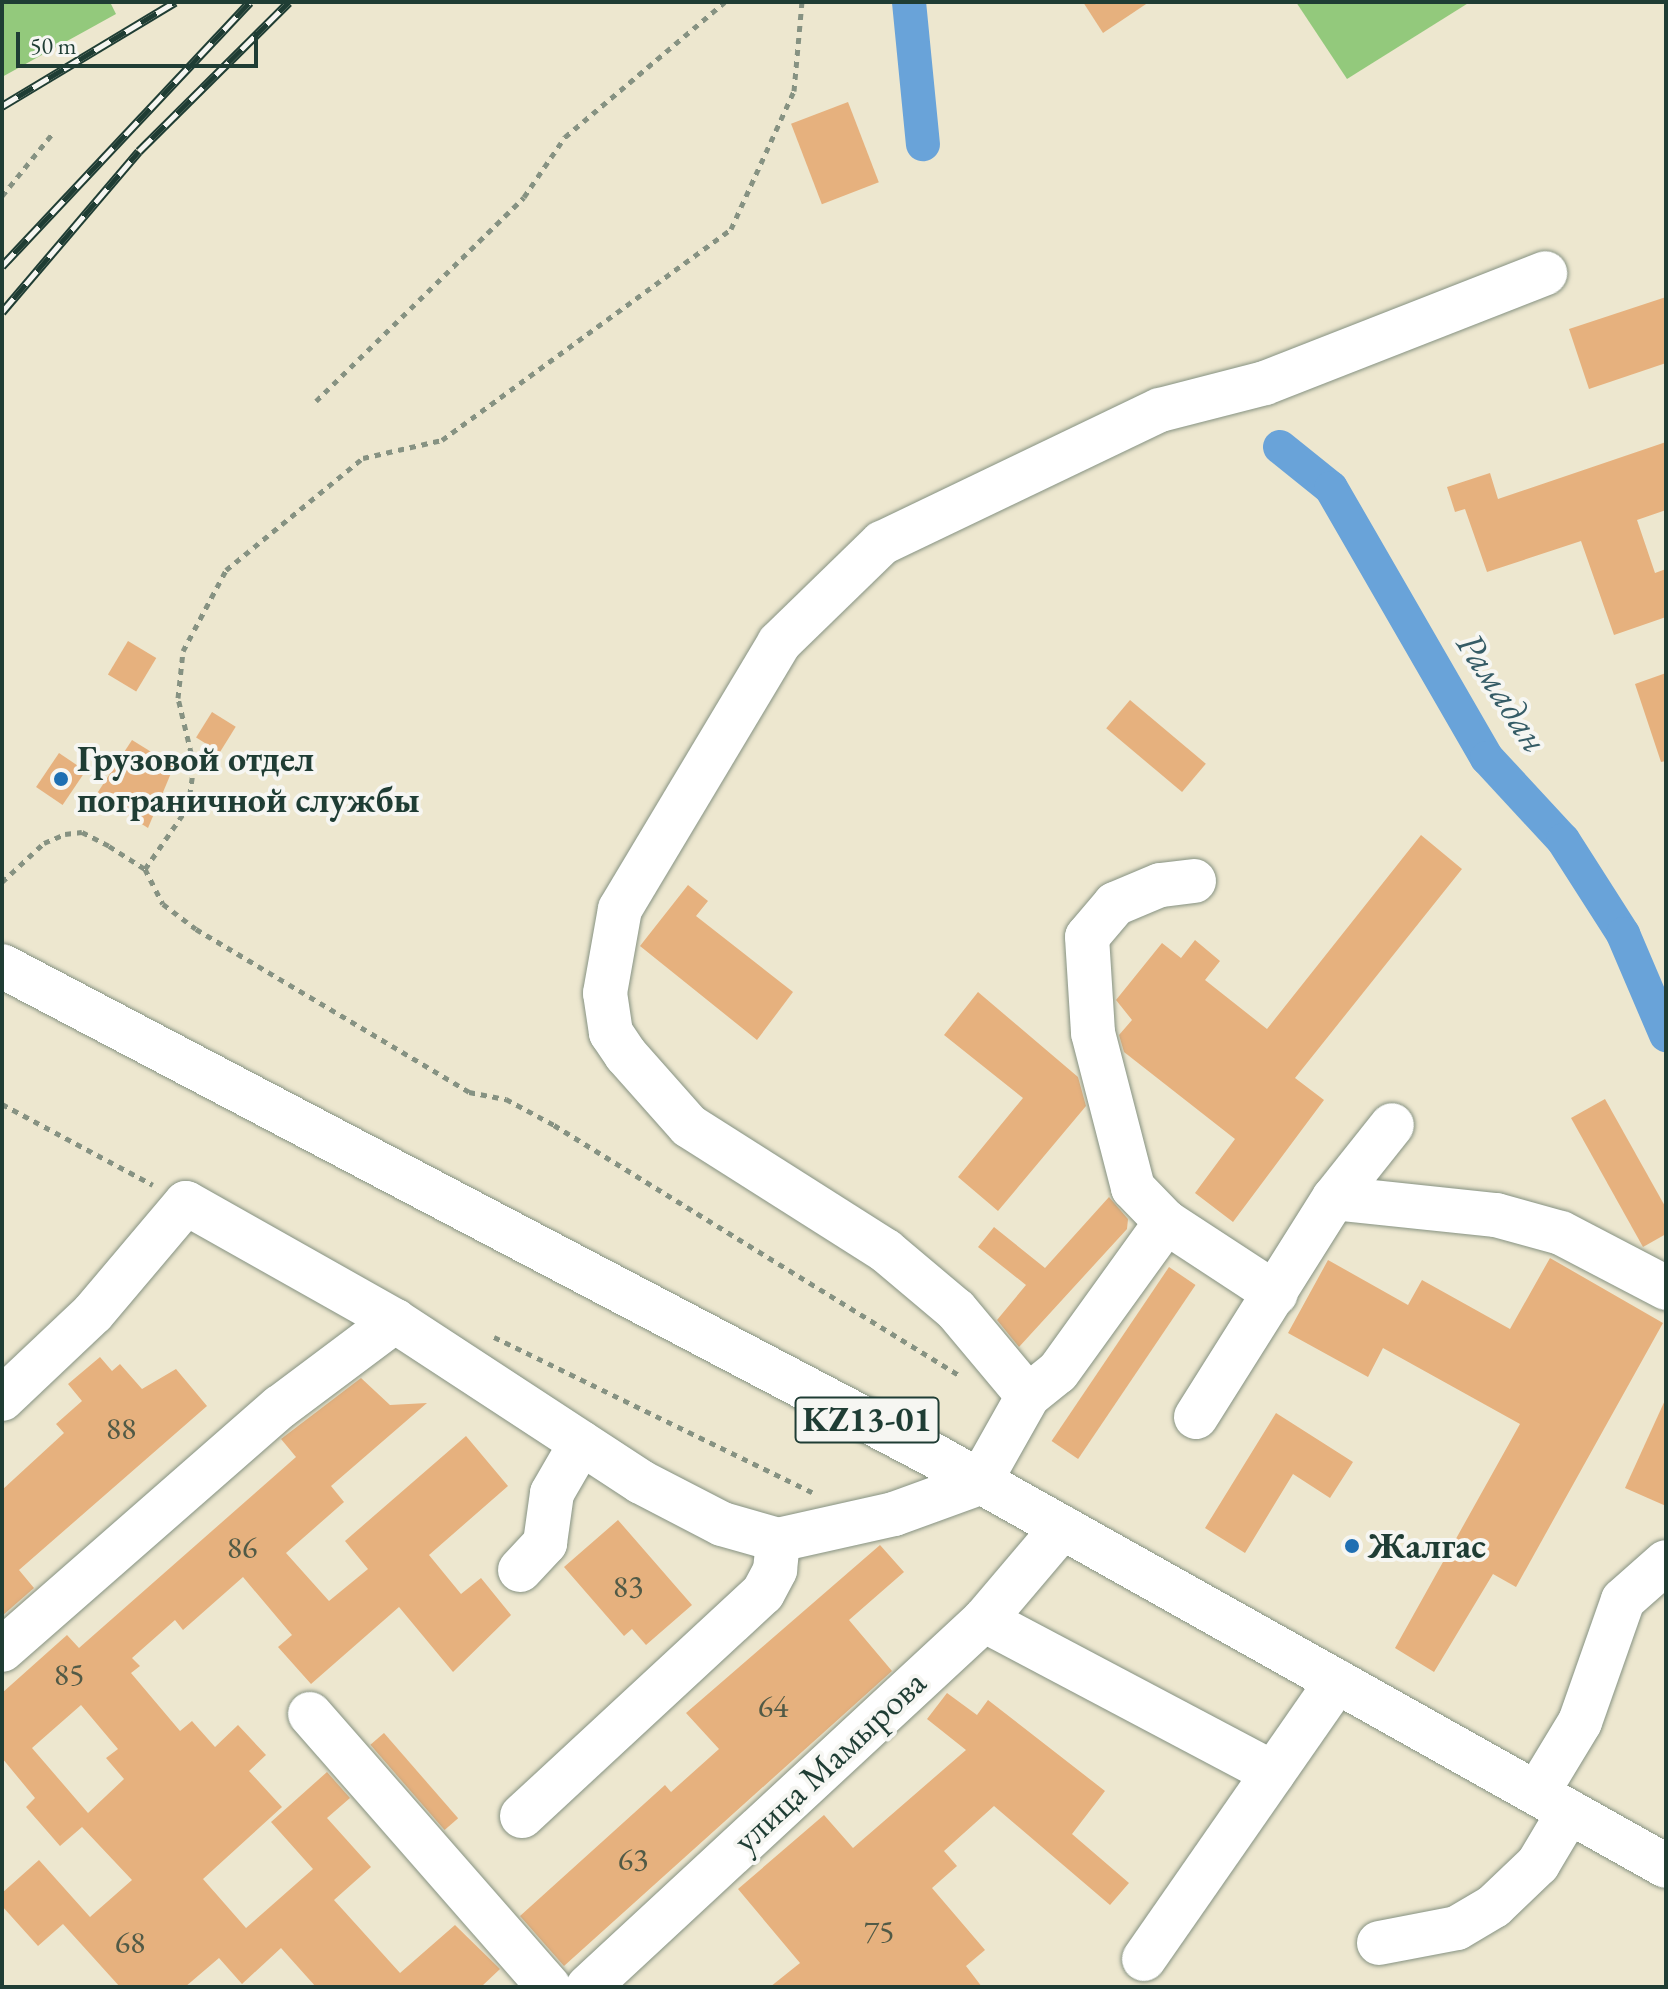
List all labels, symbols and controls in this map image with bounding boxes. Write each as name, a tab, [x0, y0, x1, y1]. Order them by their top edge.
scale bar	[20, 16, 262, 66]
text: 50 m	[30, 30, 77, 61]
water label: Рамадан	[1447, 623, 1559, 761]
place label: Грузовой отдел пограничной службы	[77, 736, 420, 821]
marker: Грузовой отдел пограничной службы	[52, 770, 70, 788]
road number: KZ13-01	[793, 1390, 941, 1450]
house number: 88	[106, 1409, 136, 1447]
place label: Жалгас	[1368, 1524, 1486, 1568]
house number: 86	[227, 1528, 257, 1566]
marker: Жалгас	[1343, 1537, 1361, 1555]
house number: 83	[613, 1567, 643, 1605]
house number: 85	[54, 1655, 84, 1693]
street label: улица Мамырова	[724, 1661, 934, 1861]
house number: 64	[758, 1687, 788, 1725]
house number: 63	[618, 1840, 648, 1878]
house number: 75	[864, 1912, 894, 1950]
house number: 68	[115, 1923, 145, 1961]

